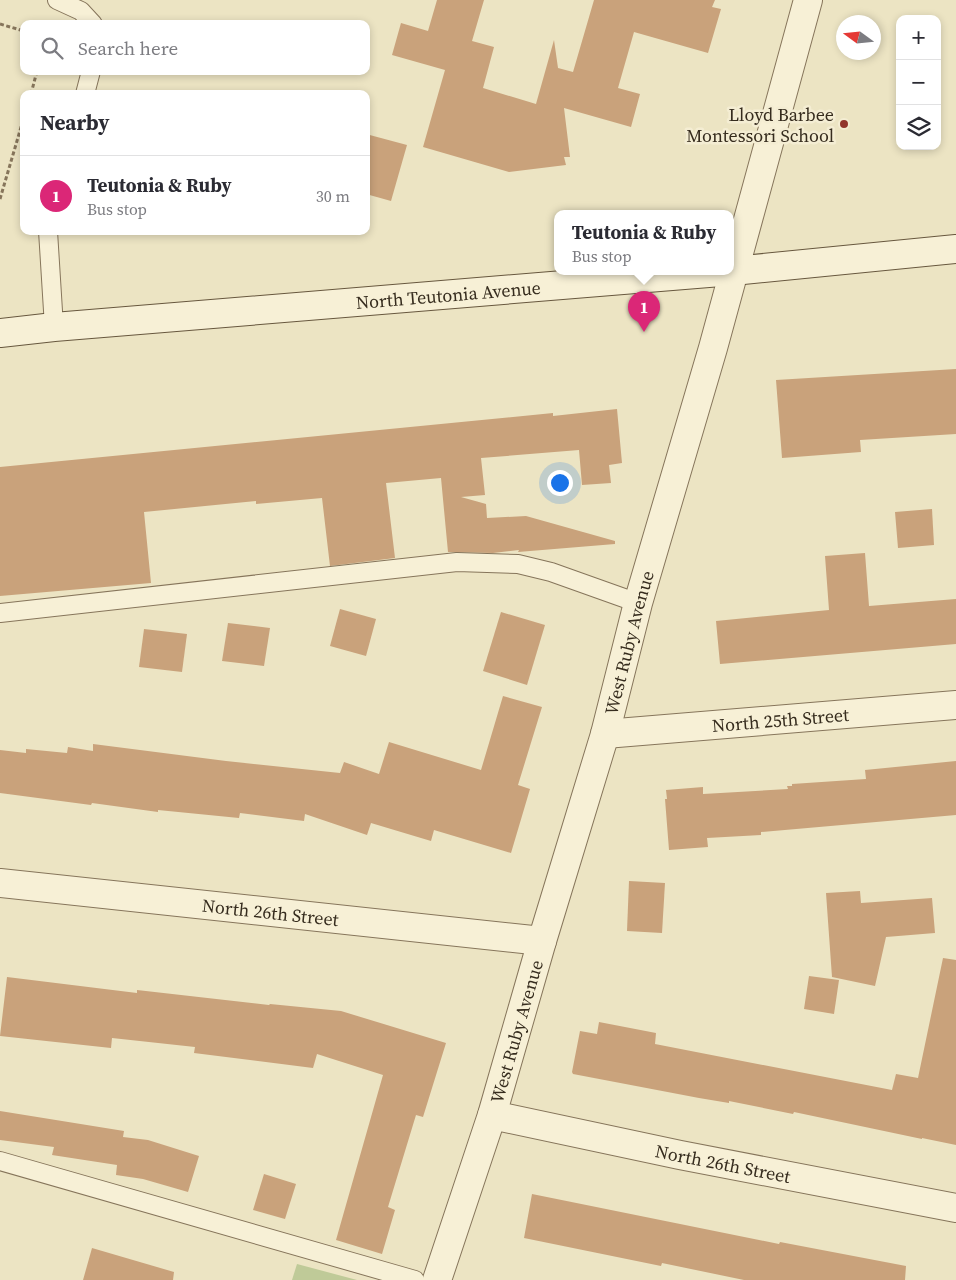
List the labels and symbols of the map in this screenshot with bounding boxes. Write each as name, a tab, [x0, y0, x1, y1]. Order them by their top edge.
north arrow	[836, 15, 881, 60]
place label: Lloyd Barbee Montessori School	[686, 102, 834, 148]
marker: Lloyd Barbee Montessori School	[838, 118, 850, 130]
street label: North Teutonia Avenue	[355, 274, 542, 315]
pin: 1	[628, 291, 660, 332]
your location	[547, 470, 573, 496]
street label: West Ruby Avenue	[598, 567, 659, 717]
street label: North 25th Street	[711, 701, 850, 738]
street label: North 26th Street	[201, 892, 340, 932]
street label: West Ruby Avenue	[484, 957, 548, 1106]
street label: North 26th Street	[653, 1138, 793, 1189]

